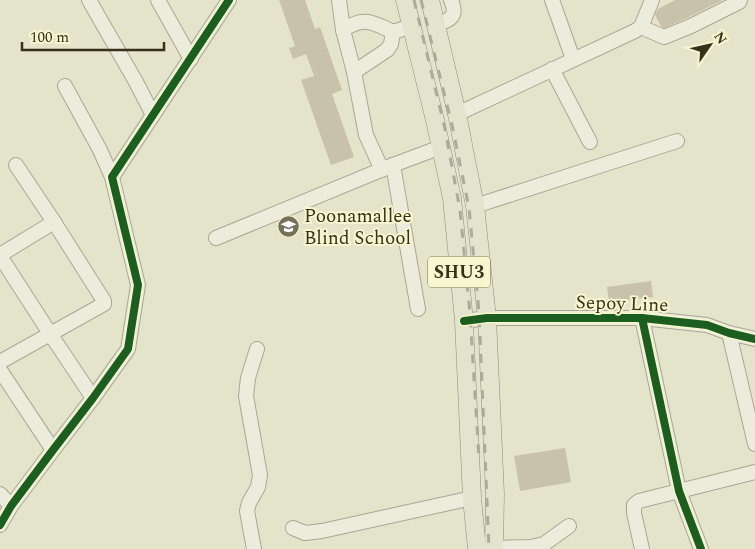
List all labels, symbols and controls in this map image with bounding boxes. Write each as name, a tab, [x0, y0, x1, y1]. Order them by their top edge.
scale bar	[22, 20, 165, 52]
north arrow	[685, 20, 735, 70]
text: 100 m	[30, 26, 69, 49]
text: N	[708, 27, 732, 49]
place label: Poonamallee Blind School	[304, 202, 412, 253]
school or university icon: Poonamallee Blind School	[276, 215, 300, 239]
road number: SHU3	[428, 256, 490, 288]
street label: Sepoy Line	[575, 288, 669, 320]

